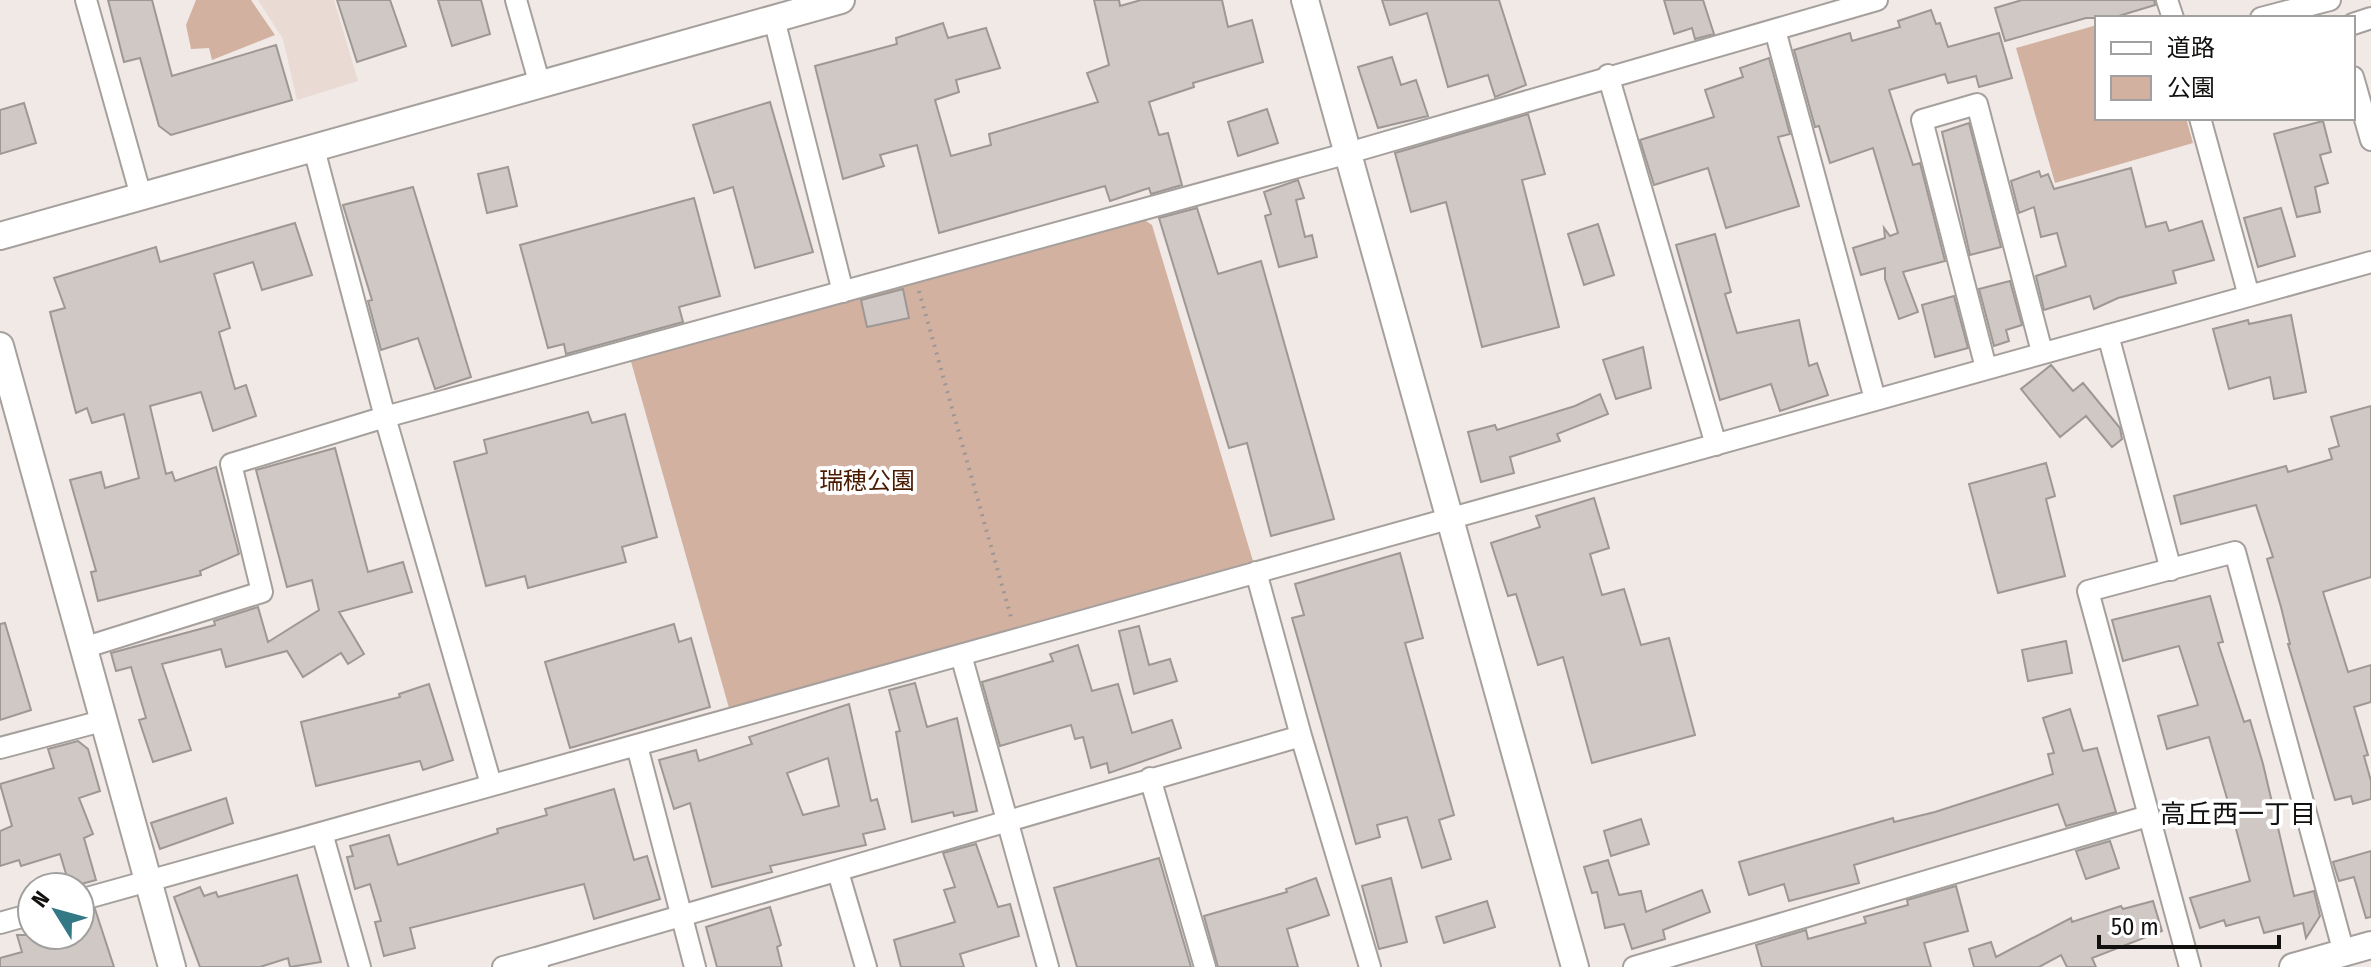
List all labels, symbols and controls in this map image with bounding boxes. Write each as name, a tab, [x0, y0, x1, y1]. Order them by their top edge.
legend	[2095, 16, 2355, 120]
text: 道路	[2167, 34, 2215, 62]
text: 公園	[2167, 74, 2215, 102]
park label: 瑞穂公園	[819, 467, 915, 495]
district label: 高丘西一丁目	[2160, 799, 2316, 830]
north arrow	[16, 871, 96, 951]
text: N	[26, 886, 55, 913]
scale bar	[2099, 899, 2279, 949]
text: 50 m	[2111, 913, 2159, 941]

